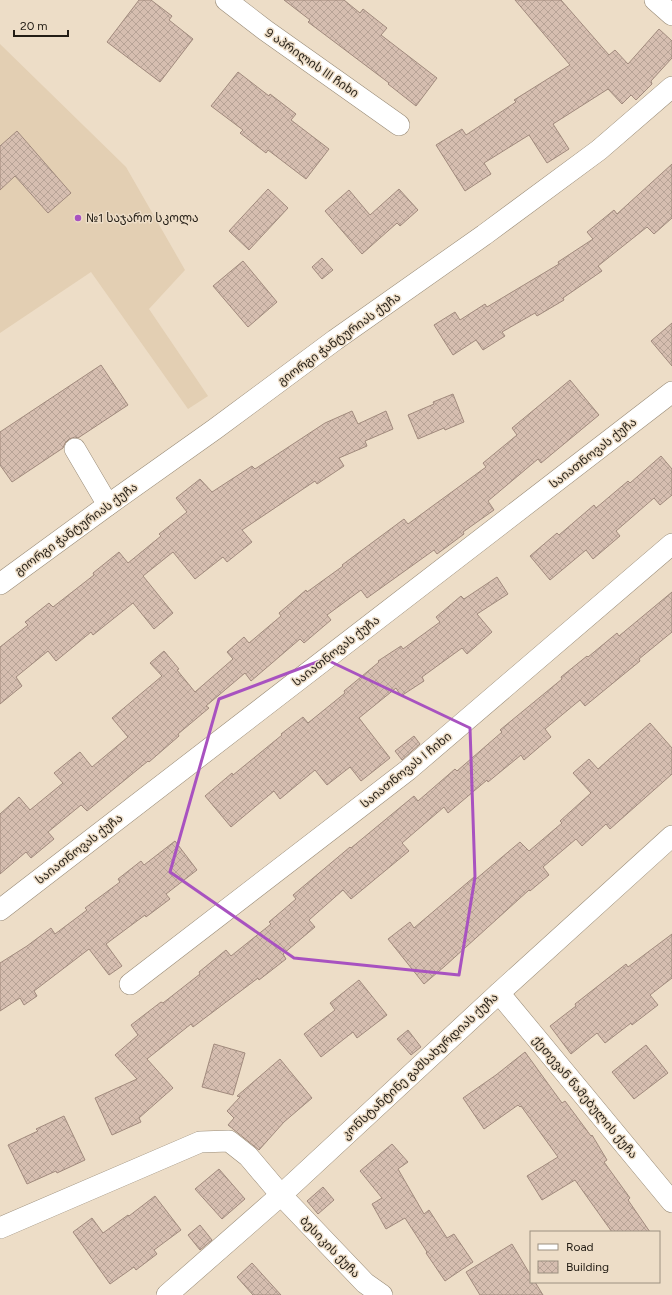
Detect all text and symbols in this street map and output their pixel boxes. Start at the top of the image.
scale bar [14,12,68,38]
text: 20 m [20,19,48,33]
street label: 9 აპრილის III ჩიხი [262,25,362,101]
place label: №1 საჯარო სკოლა [86,211,199,226]
marker: №1 საჯარო სკოლა [73,213,83,223]
street label: გიორგი ჭანტურიას ქუჩა [275,290,403,388]
street label: საიათნოვას ქუჩა [547,415,639,491]
street label: გიორგი ჭანტურიას ქუჩა [12,480,140,578]
street label: საიათნოვას ქუჩა [290,613,382,689]
street label: საიათნოვას I ჩიხი [358,729,454,811]
street label: საიათნოვას ქუჩა [33,811,125,887]
street label: კონსტანტინე გამსახურდიას ქუჩა [339,990,502,1143]
street label: ქეთევან წამებულის ქუჩა [529,1033,640,1162]
street label: ბესიკის ქუჩა [297,1213,363,1281]
legend [530,1231,660,1283]
text: Road [566,1240,594,1254]
text: Building [566,1260,609,1274]

